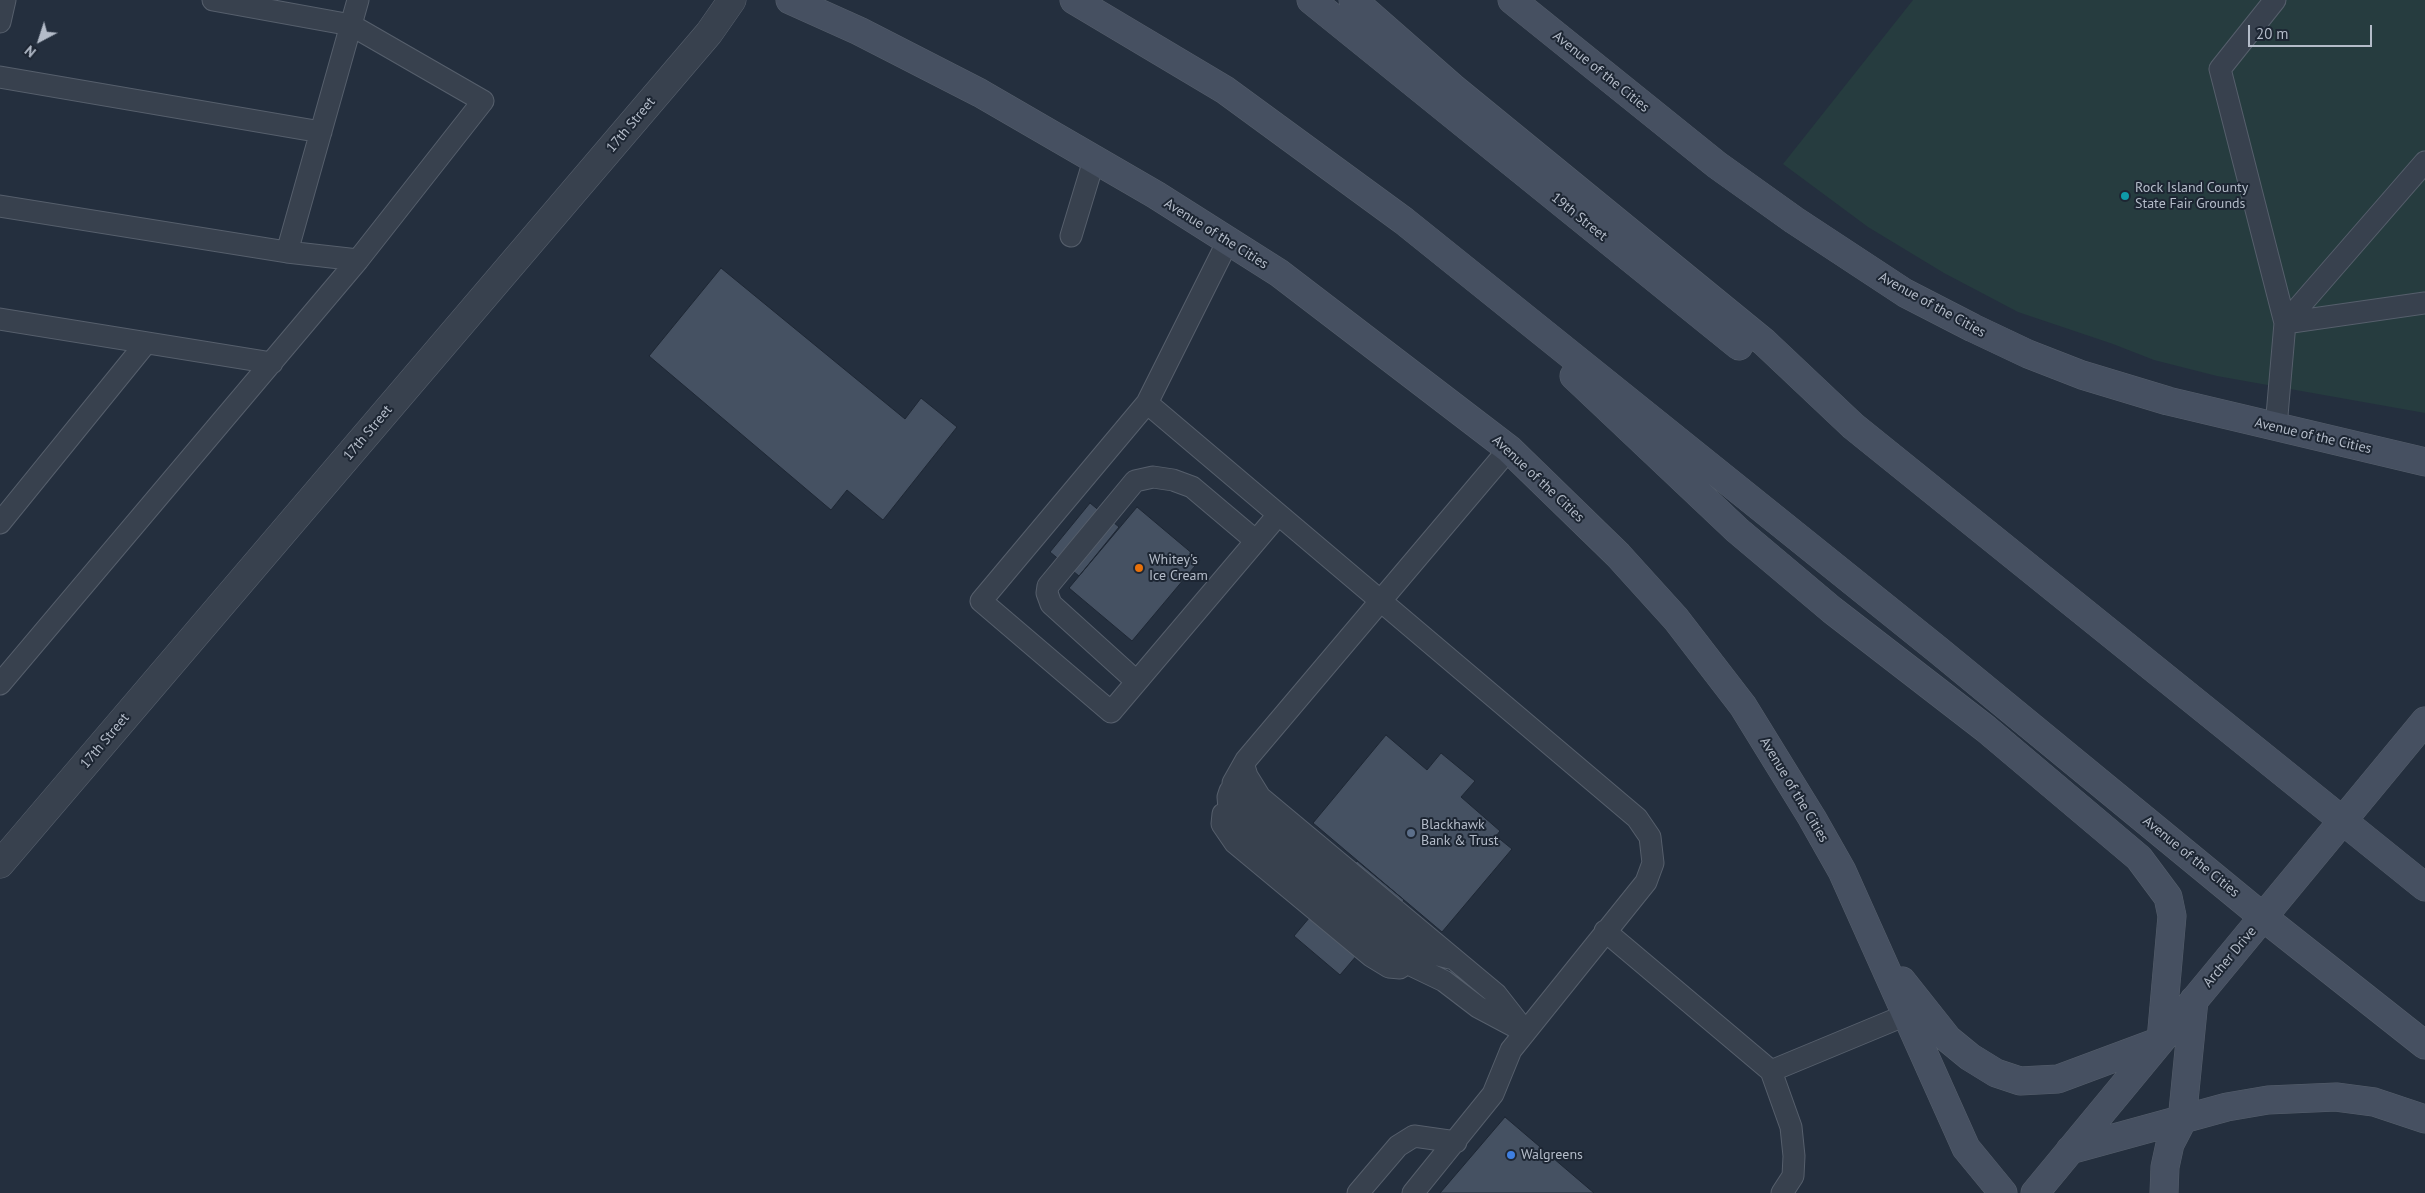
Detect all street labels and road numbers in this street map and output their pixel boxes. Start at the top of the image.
street label: Avenue of the Cities [1549,28,1653,116]
street label: 17th Street [603,94,659,156]
street label: 19th Street [1548,189,1610,245]
street label: Avenue of the Cities [1161,195,1271,273]
street label: Avenue of the Cities [1876,269,1988,341]
street label: 17th Street [340,402,396,464]
street label: Avenue of the Cities [2253,414,2373,458]
street label: Avenue of the Cities [1489,432,1587,526]
street label: 17th Street [77,710,133,772]
street label: Avenue of the Cities [1756,734,1832,846]
street label: Avenue of the Cities [2139,813,2243,901]
street label: Archer Drive [2200,923,2260,991]

